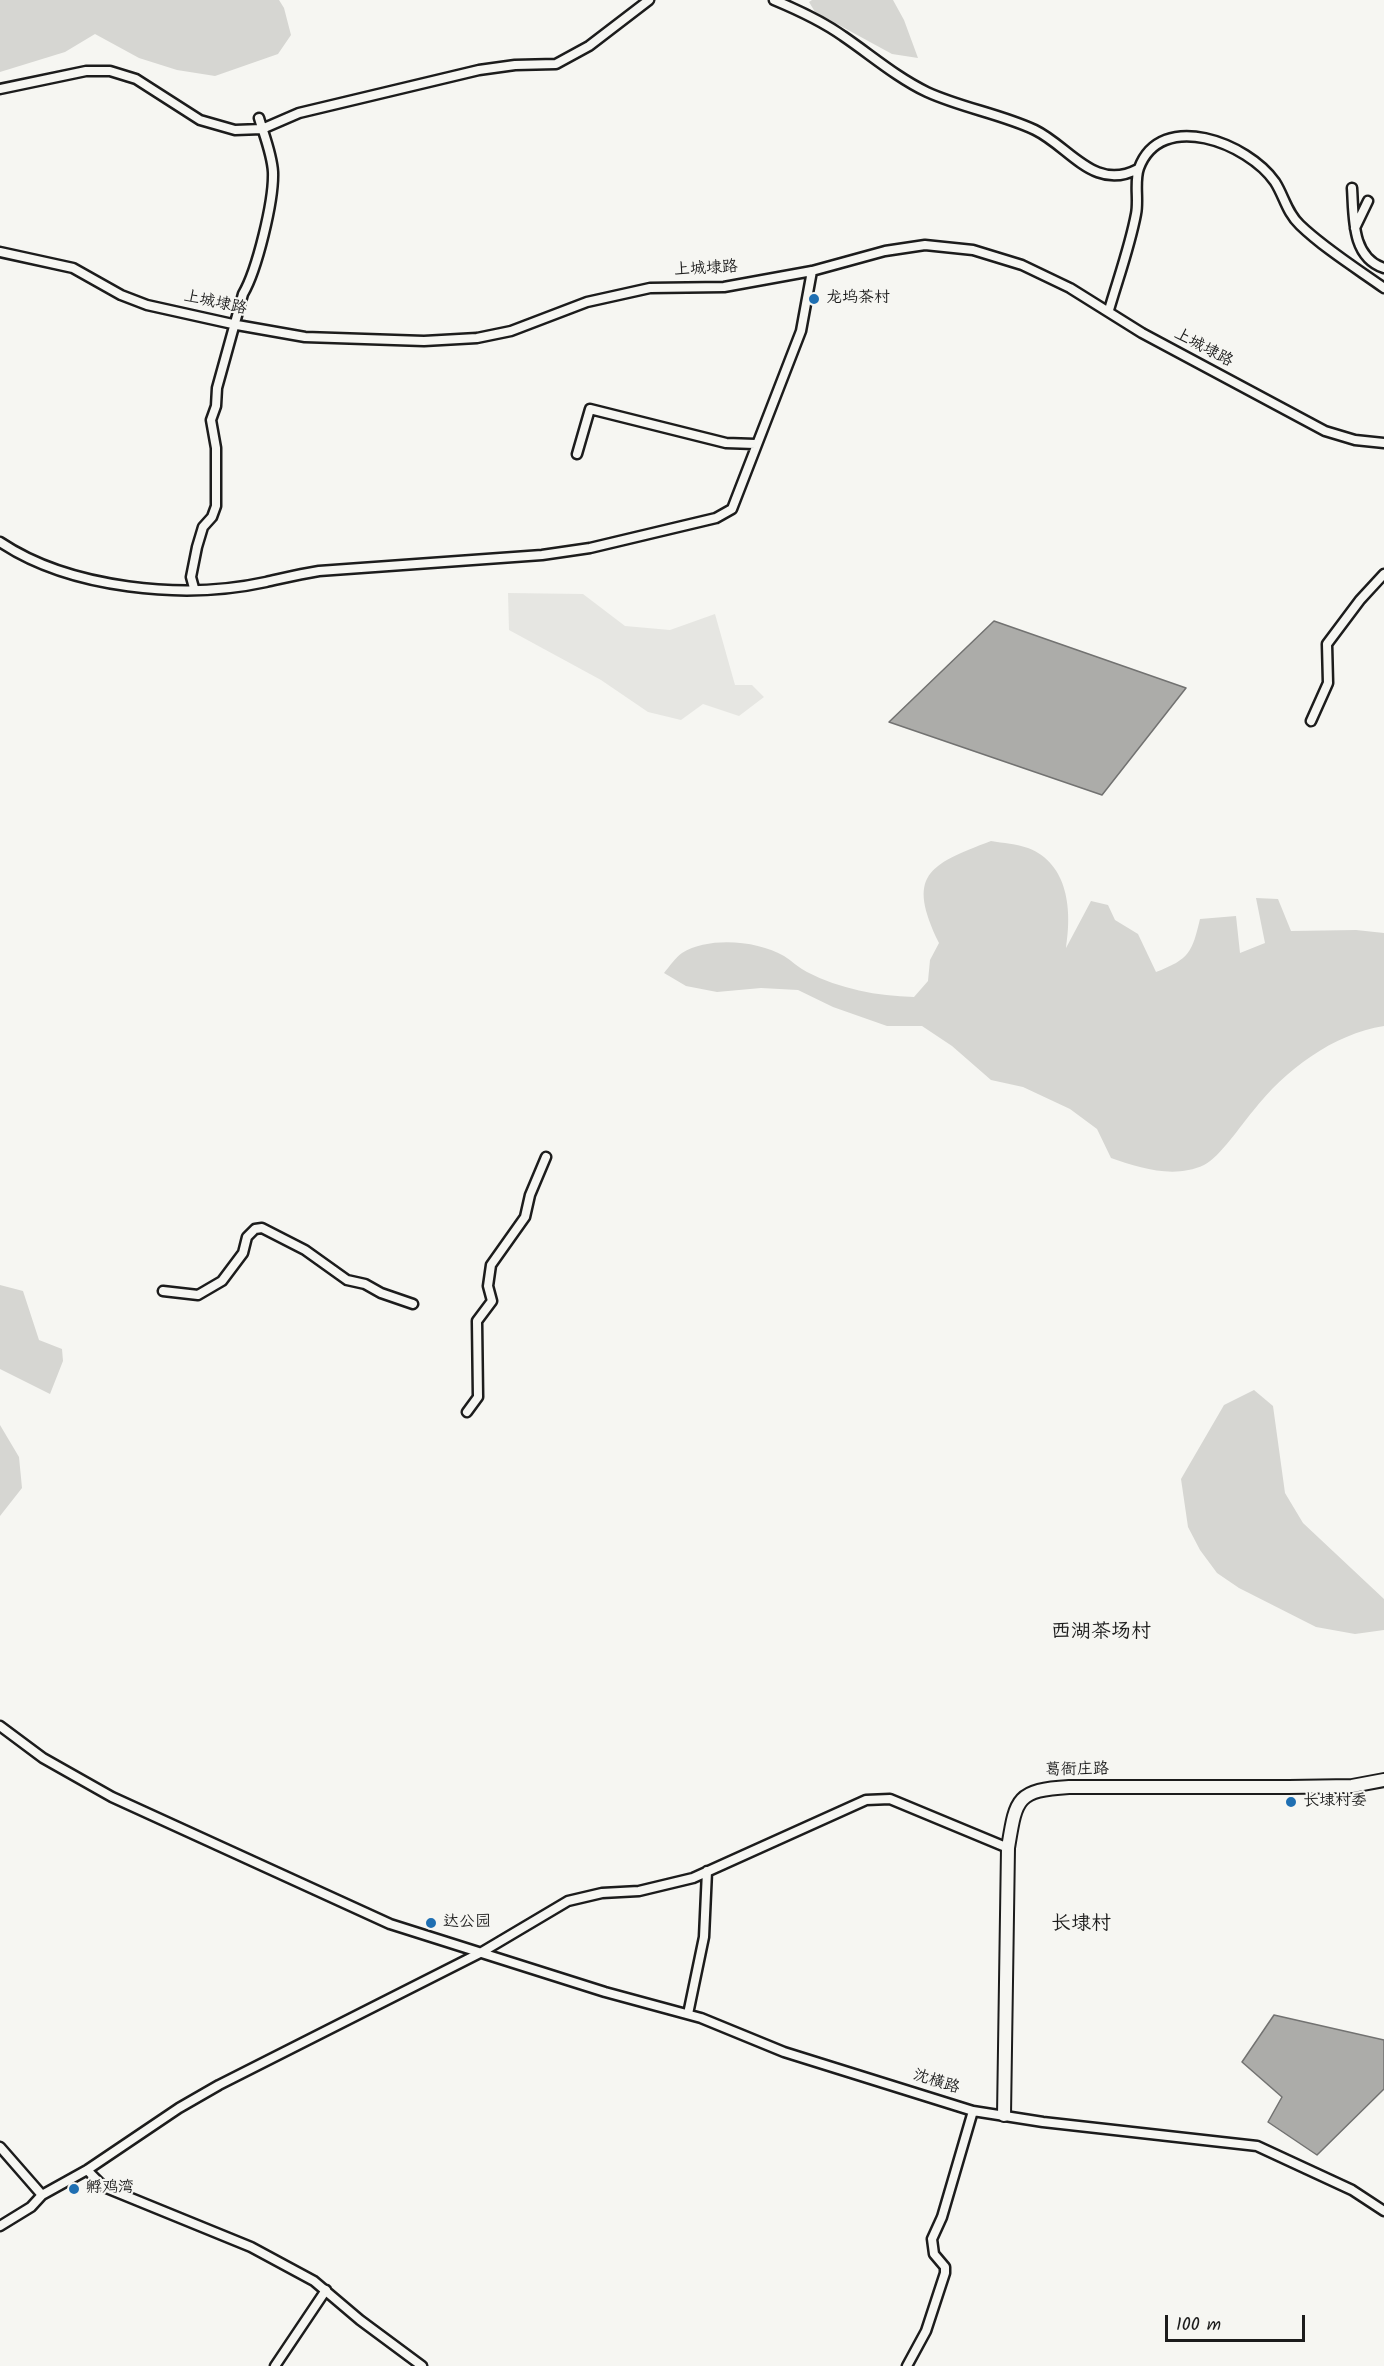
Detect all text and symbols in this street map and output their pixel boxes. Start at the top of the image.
street label: 上城埭路 [674,259,738,281]
street label: 上城埭路 [182,288,248,320]
place label: 龙坞茶村 [826,289,890,309]
marker: 龙坞茶村 [807,292,821,306]
street label: 上城埭路 [1170,326,1236,372]
district label: 西湖茶场村 [1051,1622,1151,1646]
street label: 葛衙庄路 [1045,1761,1109,1781]
place label: 长埭村委 [1303,1792,1367,1812]
marker: 长埭村委 [1284,1795,1298,1809]
place label: 达公园 [443,1913,491,1933]
district label: 长埭村 [1051,1914,1111,1938]
marker: 达公园 [424,1916,438,1930]
street label: 沈横路 [910,2067,962,2099]
place label: 孵鸡湾 [86,2179,134,2199]
marker: 孵鸡湾 [67,2182,81,2196]
scale bar [1168,2303,1308,2341]
text: 100 m [1176,2311,1221,2340]

